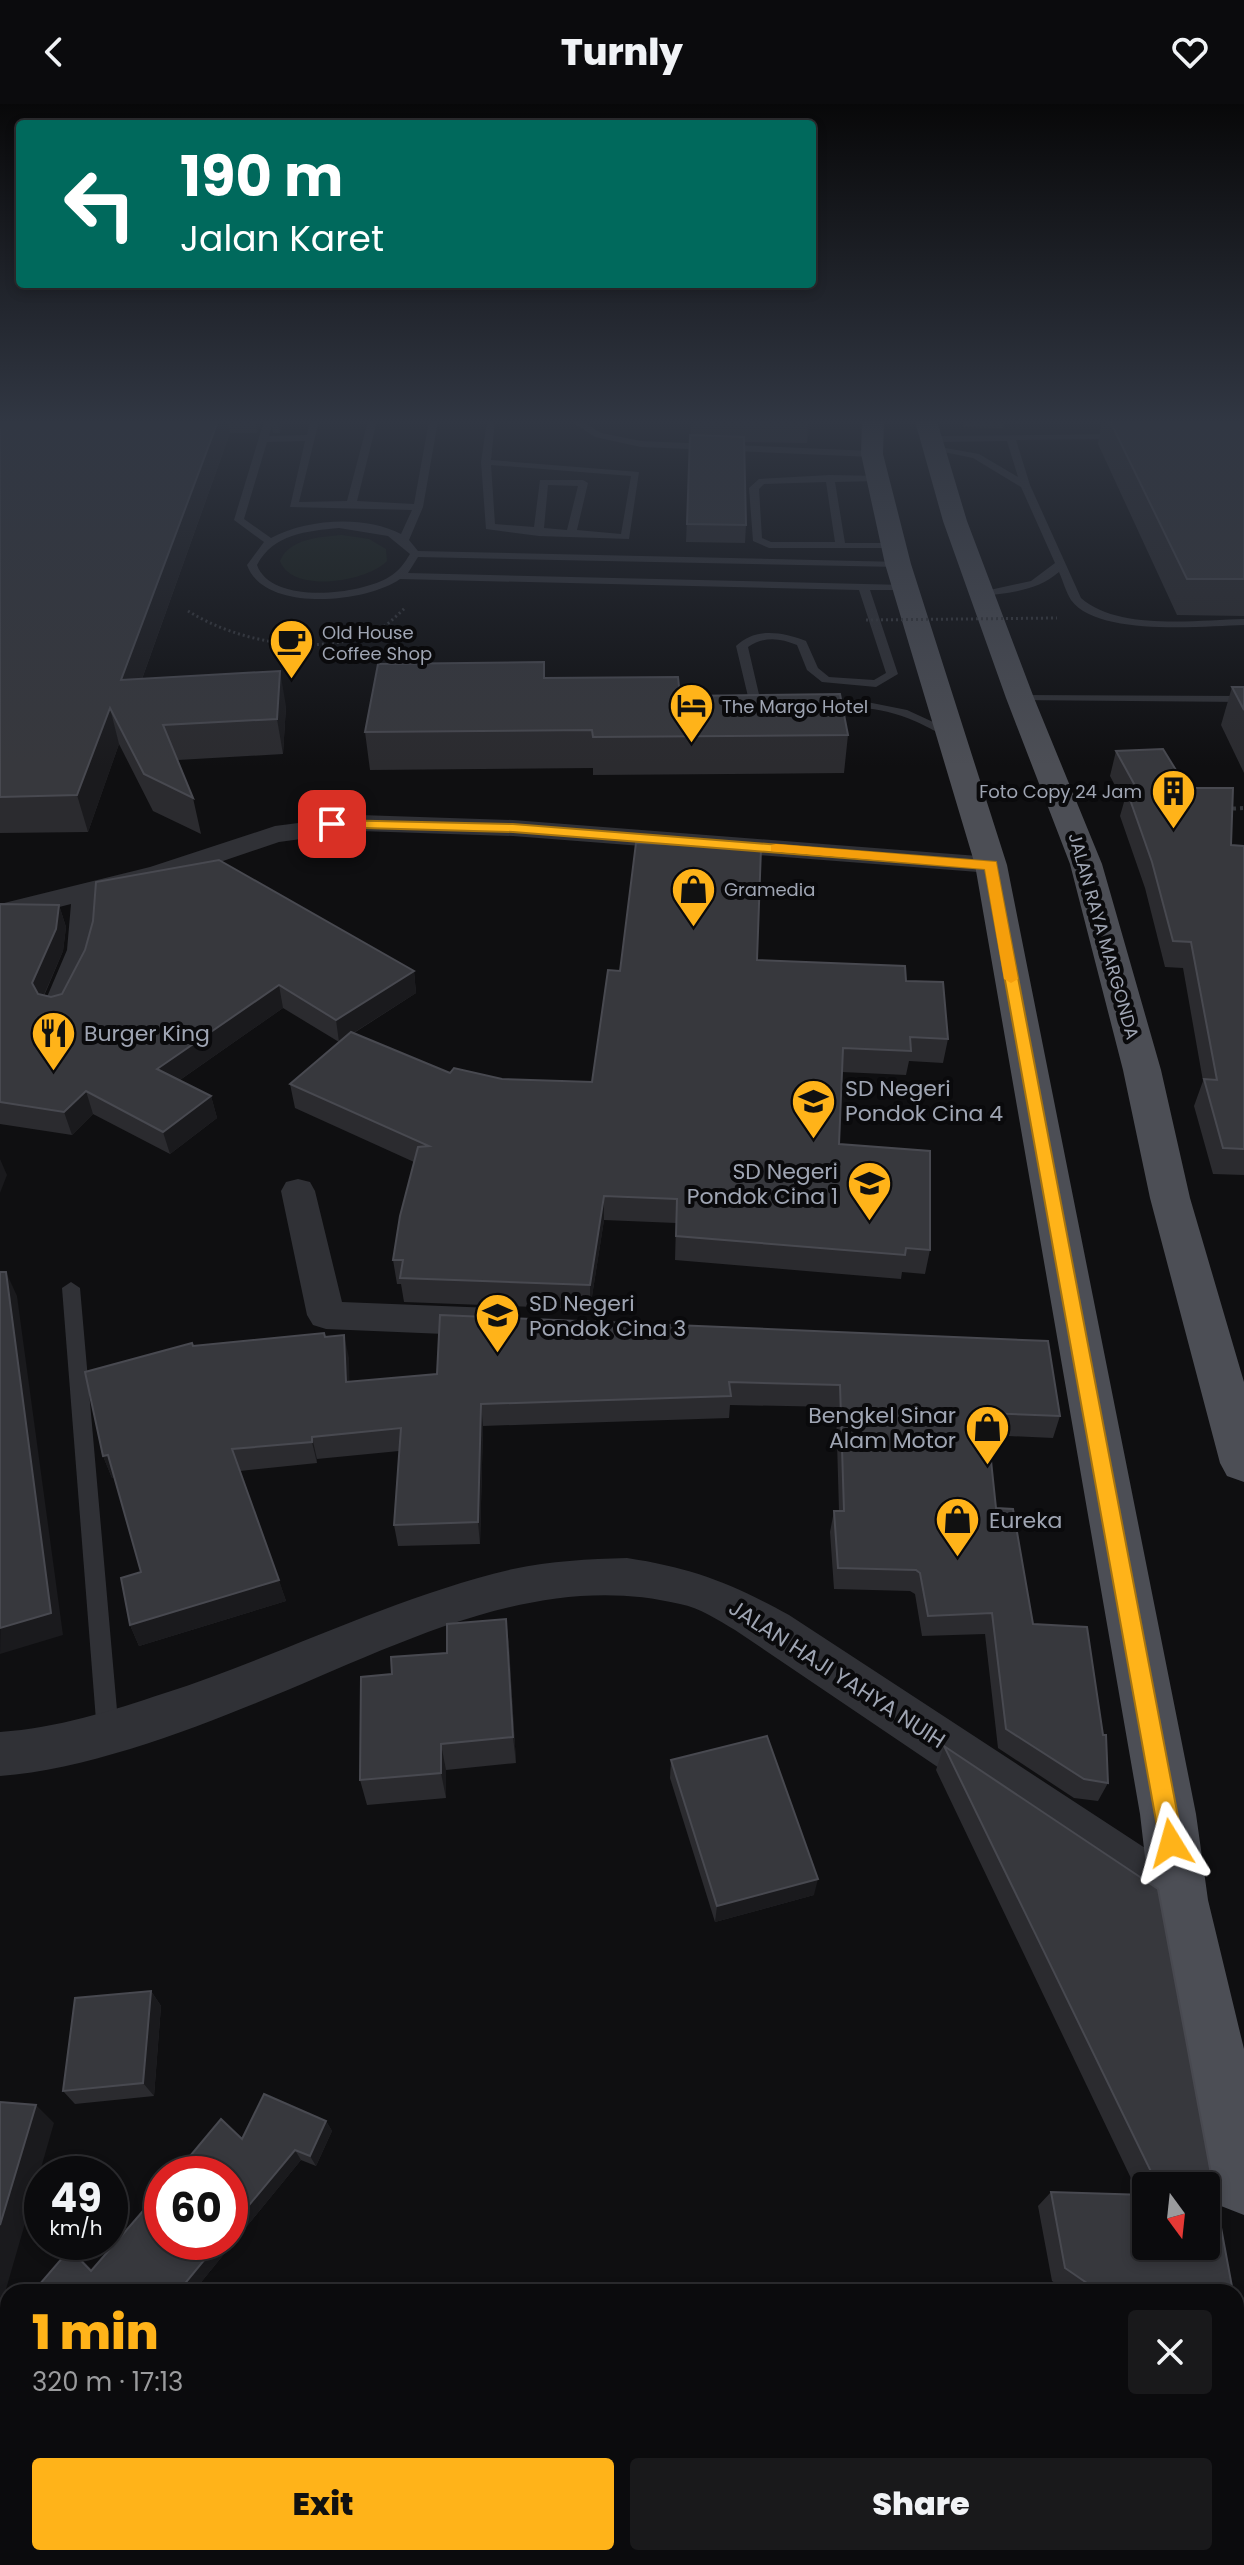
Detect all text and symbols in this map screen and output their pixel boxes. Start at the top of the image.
text: Turnly [561,27,683,78]
icon: back [32,30,76,74]
icon: heart [1168,30,1212,74]
text: 190 m [180,137,343,216]
icon: left [48,152,152,256]
text: Jalan Karet [180,213,384,264]
cafe icon: Old House Coffee Shop [267,618,315,681]
place label: Old House Coffee Shop [322,620,432,666]
hotel icon: The Margo Hotel [667,682,715,745]
place label: The Margo Hotel [722,694,868,719]
building icon: Foto Copy 24 Jam [1149,767,1197,830]
place label: Foto Copy 24 Jam [979,779,1142,804]
pin [298,790,366,858]
icon: arrive [310,802,354,846]
street label: JALAN RAYA MARGONDA [1063,830,1145,1042]
shop icon: Gramedia [669,865,717,928]
place label: Gramedia [724,877,815,902]
restaurant icon: Burger King [29,1009,77,1072]
place label: Burger King [84,1018,210,1049]
place label: SD Negeri Pondok Cina 4 [845,1073,1003,1129]
school or university icon: SD Negeri Pondok Cina 4 [790,1077,838,1140]
place label: SD Negeri Pondok Cina 1 [687,1156,838,1212]
school or university icon: SD Negeri Pondok Cina 1 [845,1160,893,1223]
place label: SD Negeri Pondok Cina 3 [529,1288,686,1344]
school or university icon: SD Negeri Pondok Cina 3 [474,1292,522,1355]
place label: Bengkel Sinar Alam Motor [808,1400,956,1456]
shop icon: Bengkel Sinar Alam Motor [963,1404,1011,1467]
shop icon: Eureka [934,1496,982,1559]
place label: Eureka [989,1505,1062,1536]
street label: JALAN HAJI YAHYA NUIH [723,1592,951,1756]
position arrow [1129,1801,1213,1885]
speed limit sign: 60 [144,2156,248,2260]
text: 49 [50,2170,102,2226]
north arrow [1132,2172,1220,2260]
map controls [1132,2172,1220,2260]
text: km/h [49,2214,103,2242]
text: 1 min [32,2299,159,2366]
button: close [1128,2310,1212,2394]
text: 320 m · 17:13 [32,2364,183,2400]
button: Exit [32,2458,614,2550]
button: Share [630,2458,1212,2550]

